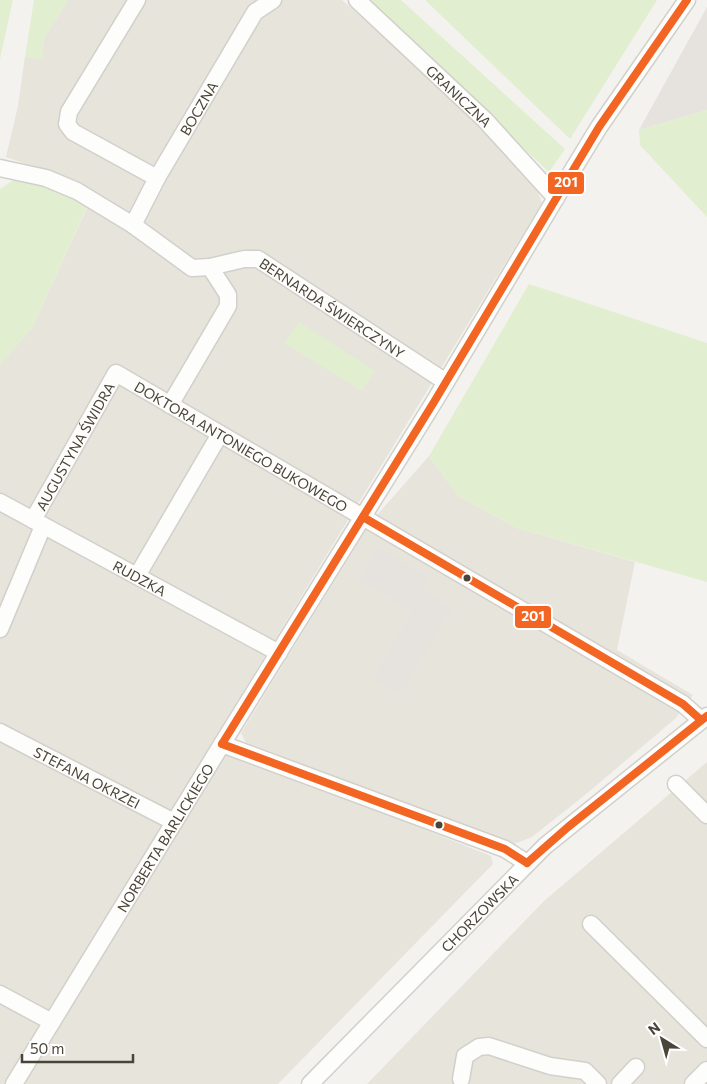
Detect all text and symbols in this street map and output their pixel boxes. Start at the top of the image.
street label: GRANICZNA [423,61,496,130]
street label: BOCZNA [176,78,221,138]
line badge: 201 [547,171,585,195]
text: 201 [554,173,578,190]
street label: BERNARDA ŚWIERCZYNY [257,254,408,361]
street label: DOKTORA ANTONIEGO BUKOWEGO [132,377,351,515]
street label: AUGUSTYNA ŚWIDRA [32,379,118,513]
street label: RUDZKA [110,556,170,599]
unlabelled marker [462,573,472,583]
line badge: 201 [514,605,552,629]
text: 201 [521,607,545,624]
street label: STEFANA OKRZEI [31,743,143,812]
street label: NORBERTA BARLICKIEGO [113,760,217,915]
unlabelled marker [434,820,444,830]
street label: CHORZOWSKA [437,870,522,955]
north arrow [637,1014,687,1064]
text: N [645,1018,663,1038]
scale bar [22,1032,134,1064]
text: 50 m [30,1039,64,1057]

